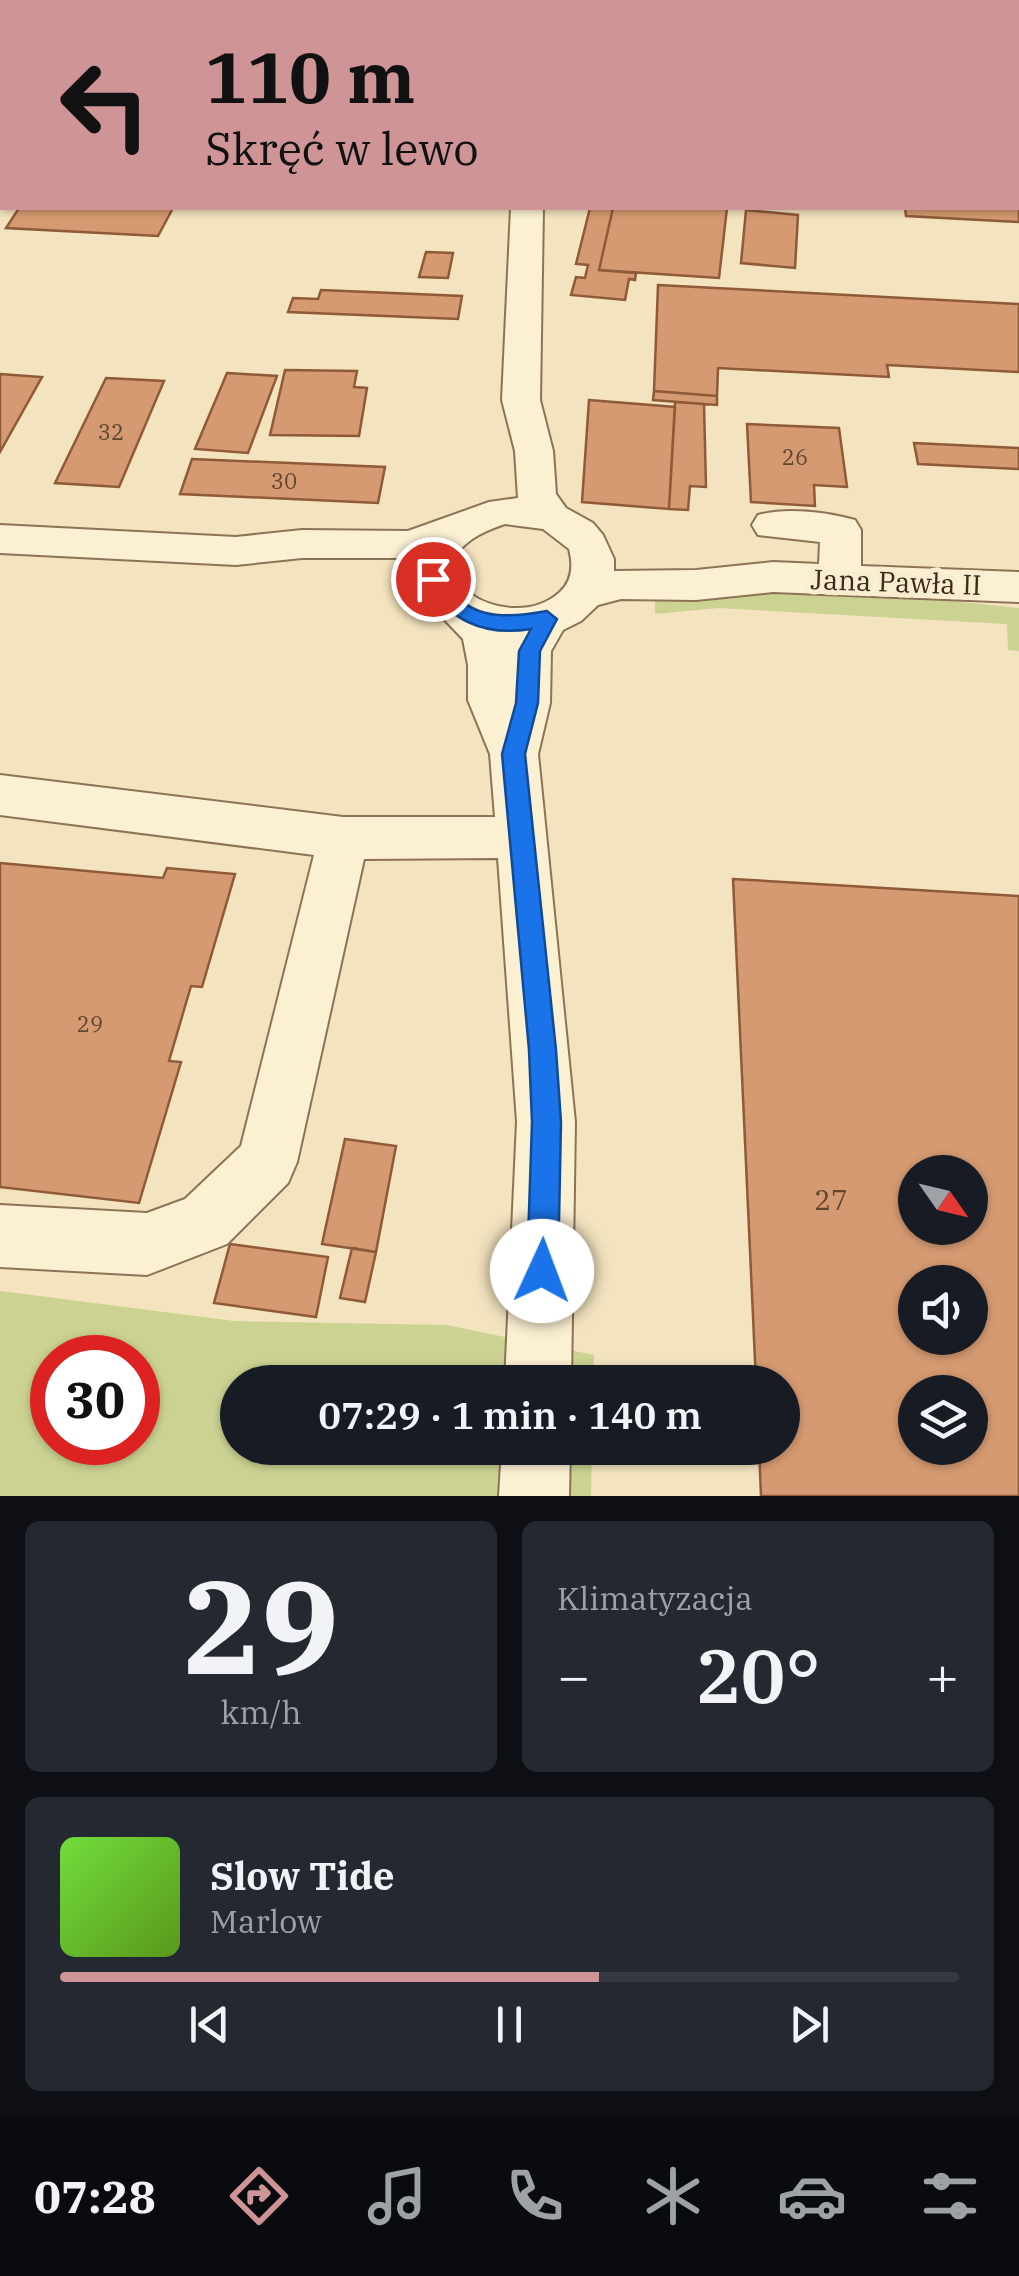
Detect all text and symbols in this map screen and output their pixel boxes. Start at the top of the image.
text: 110 m [205,31,415,122]
icon: left [40,40,170,170]
text: Skręć w lewo [205,119,479,177]
house number: 32 [98,417,124,446]
house number: 26 [782,442,808,471]
house number: 30 [271,466,297,495]
pin [391,537,476,622]
icon: arrive [406,552,461,607]
street label: Jana Pawła II [810,560,982,603]
house number: 29 [77,1009,103,1038]
north arrow [898,1155,988,1245]
map controls [898,1155,988,1465]
house number: 27 [814,1181,848,1218]
position arrow [490,1219,594,1323]
button: sound [898,1265,988,1355]
speed limit sign: 30 [30,1335,160,1465]
button: layers [898,1375,988,1465]
text: 07:29 · 1 min · 140 m [318,1390,702,1439]
text: 29 [183,1541,339,1710]
text: Klimatyzacja [557,1577,753,1619]
text: 20° [695,1626,821,1724]
text: − [557,1640,590,1711]
text: + [926,1640,959,1711]
text: km/h [221,1691,301,1733]
text: Slow Tide [210,1851,395,1900]
text: Marlow [210,1900,322,1942]
icon: previous [182,1997,237,2052]
icon: pause [482,1997,537,2052]
icon: next [782,1997,837,2052]
icon: directions [224,2161,294,2231]
icon: music [362,2161,432,2231]
icon: phone [500,2161,570,2231]
icon: climate [638,2161,708,2231]
icon: car [777,2161,847,2231]
icon: filters [915,2161,985,2231]
text: 07:28 [34,2167,156,2225]

